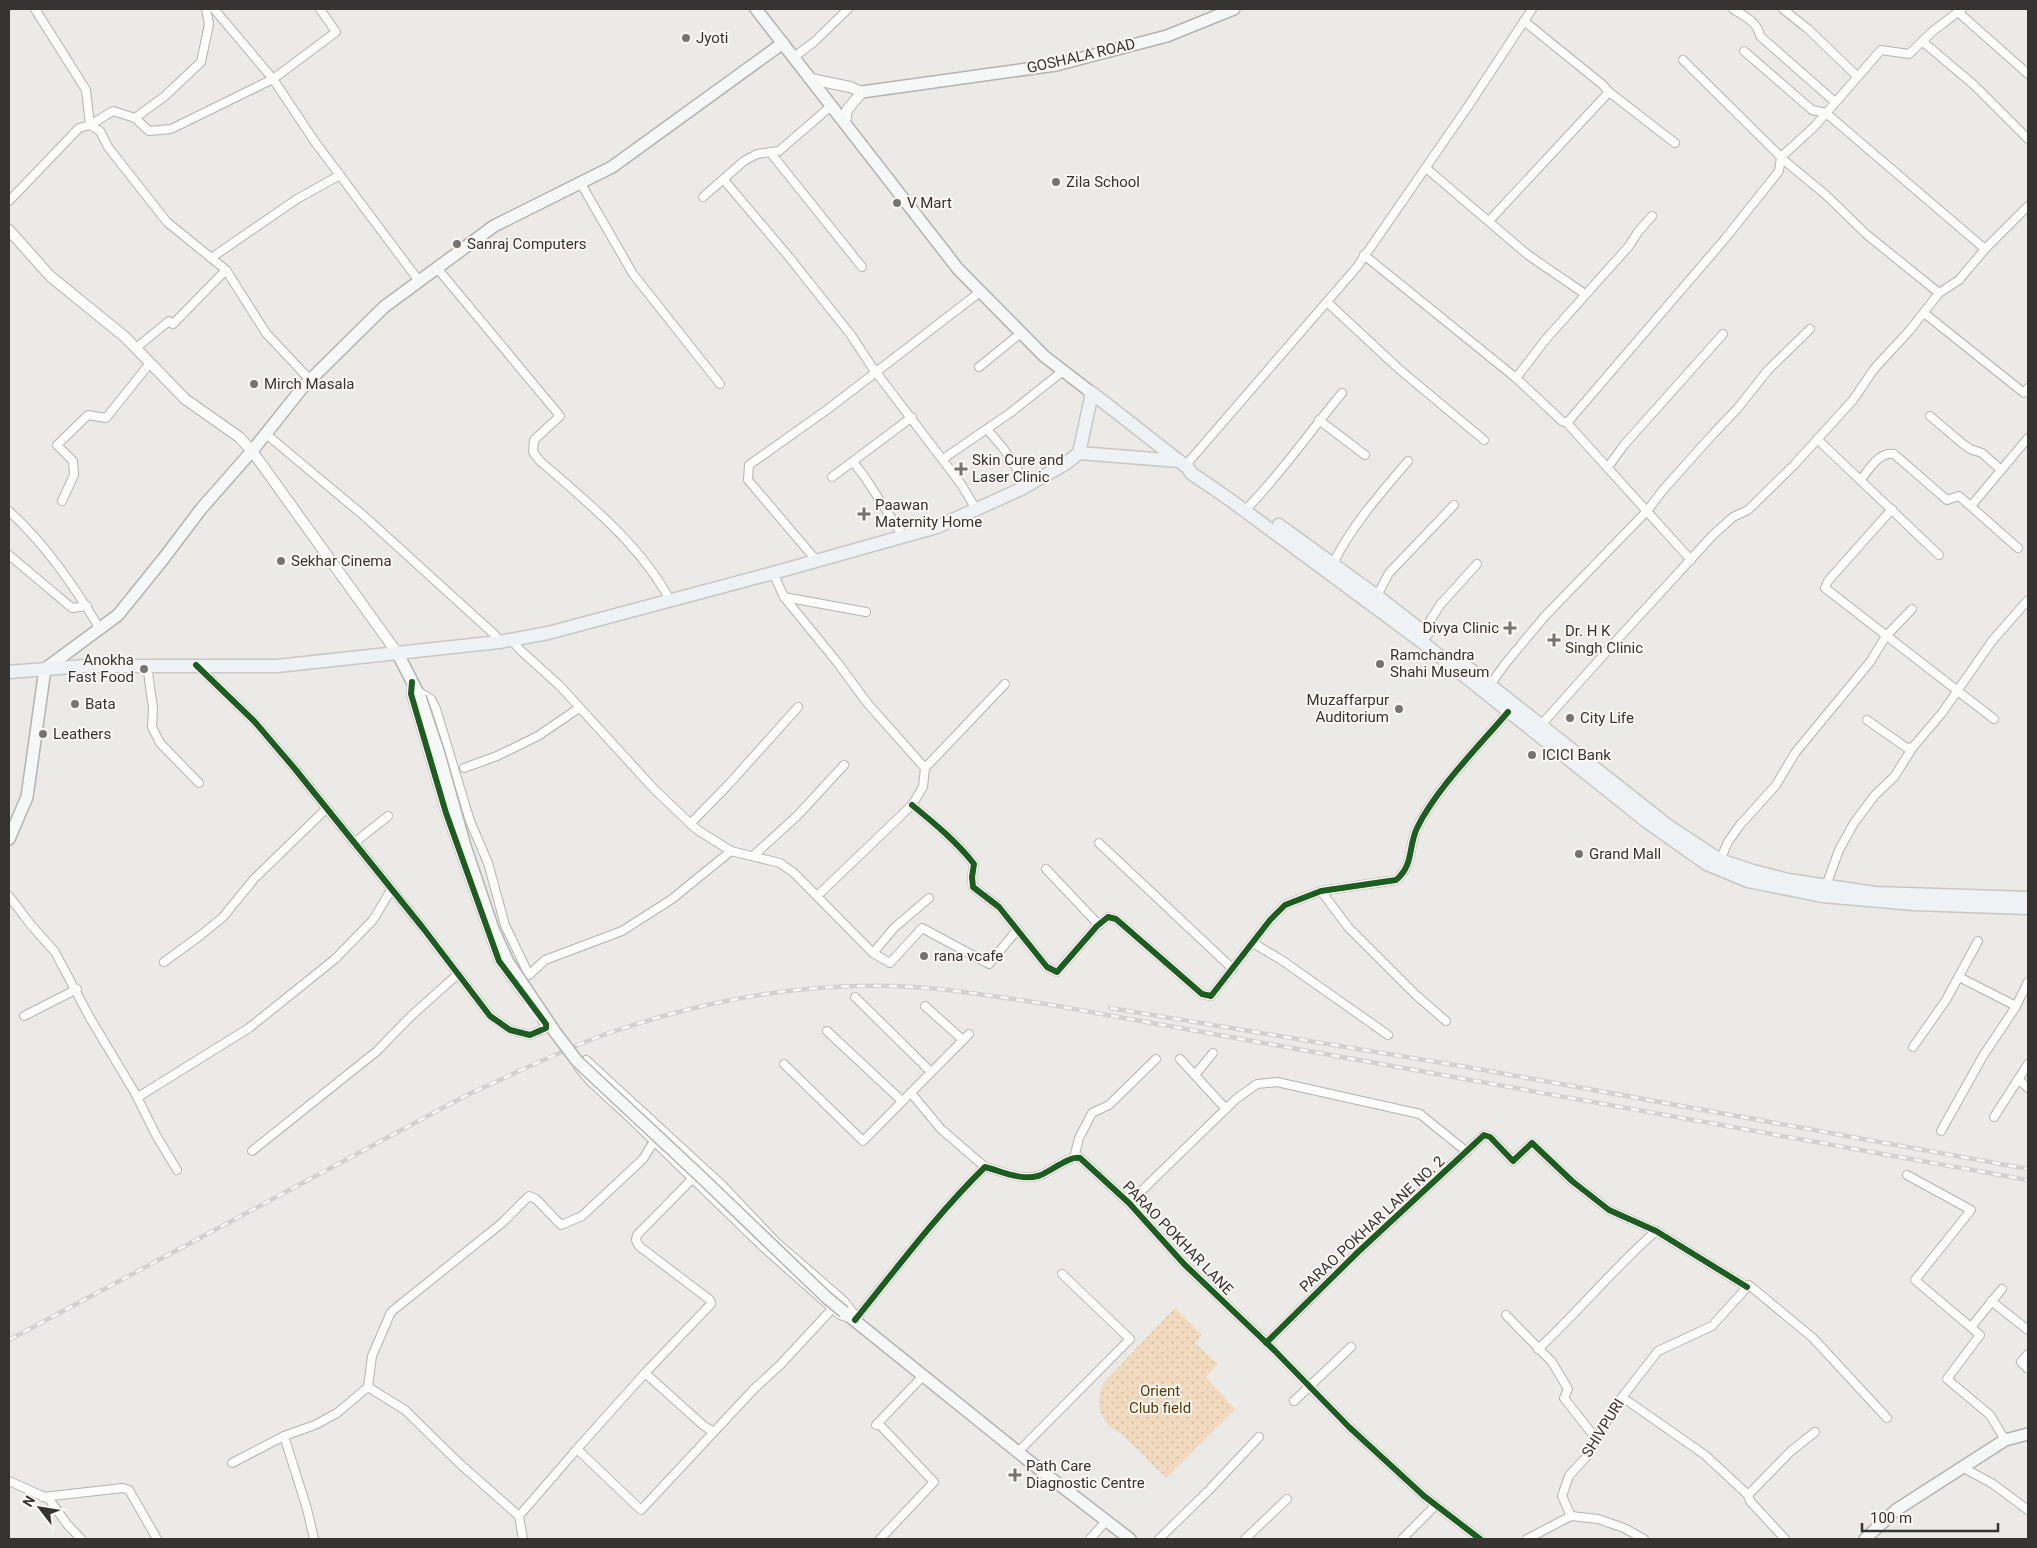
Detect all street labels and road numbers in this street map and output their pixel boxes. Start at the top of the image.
street label: GOSHALA ROAD [1025,35,1137,77]
street label: PARAO POKHAR LANE NO. 2 [1296,1152,1448,1296]
street label: PARAO POKHAR LANE [1119,1177,1237,1299]
street label: SHIVPURI [1578,1395,1628,1461]

